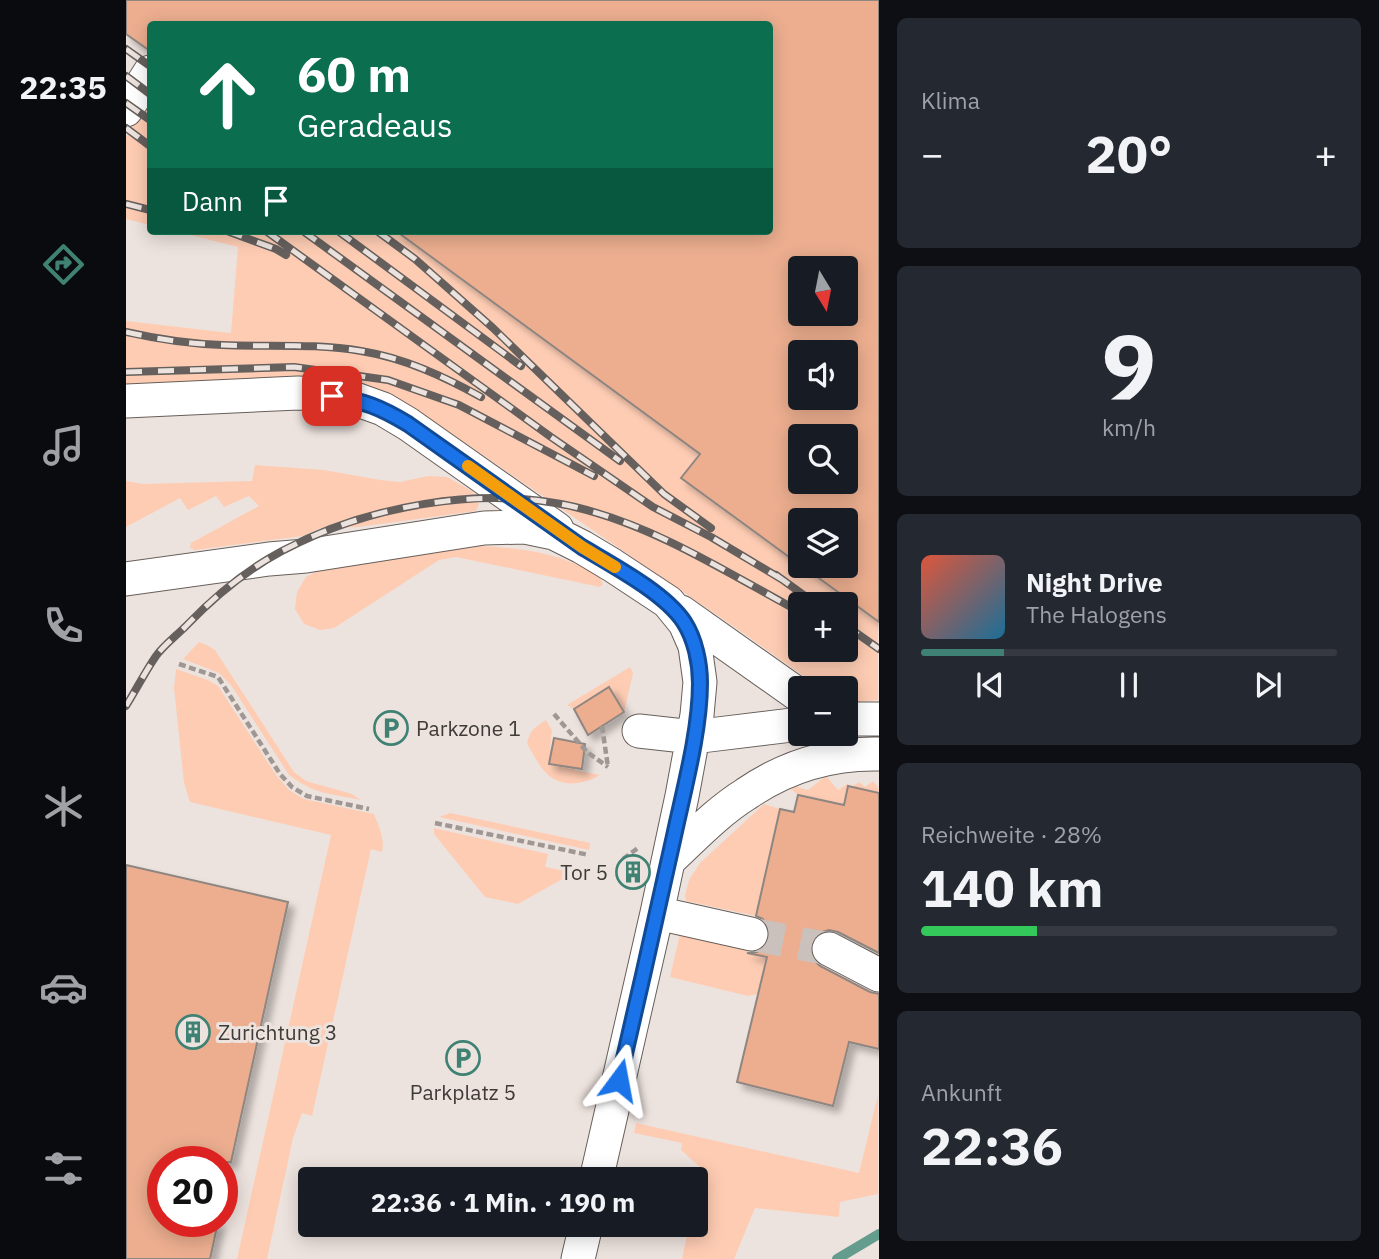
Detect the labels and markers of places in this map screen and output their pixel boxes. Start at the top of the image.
pin [302,366,362,426]
parking icon: Parkzone 1 [372,709,410,747]
place label: Parkzone 1 [416,714,521,742]
building icon: Tor 5 [614,853,652,891]
place label: Tor 5 [560,858,608,886]
building icon: Zurichtung 3 [174,1013,212,1051]
place label: Zurichtung 3 [218,1018,337,1046]
parking icon: Parkplatz 5 [444,1039,482,1077]
place label: Parkplatz 5 [410,1078,516,1106]

